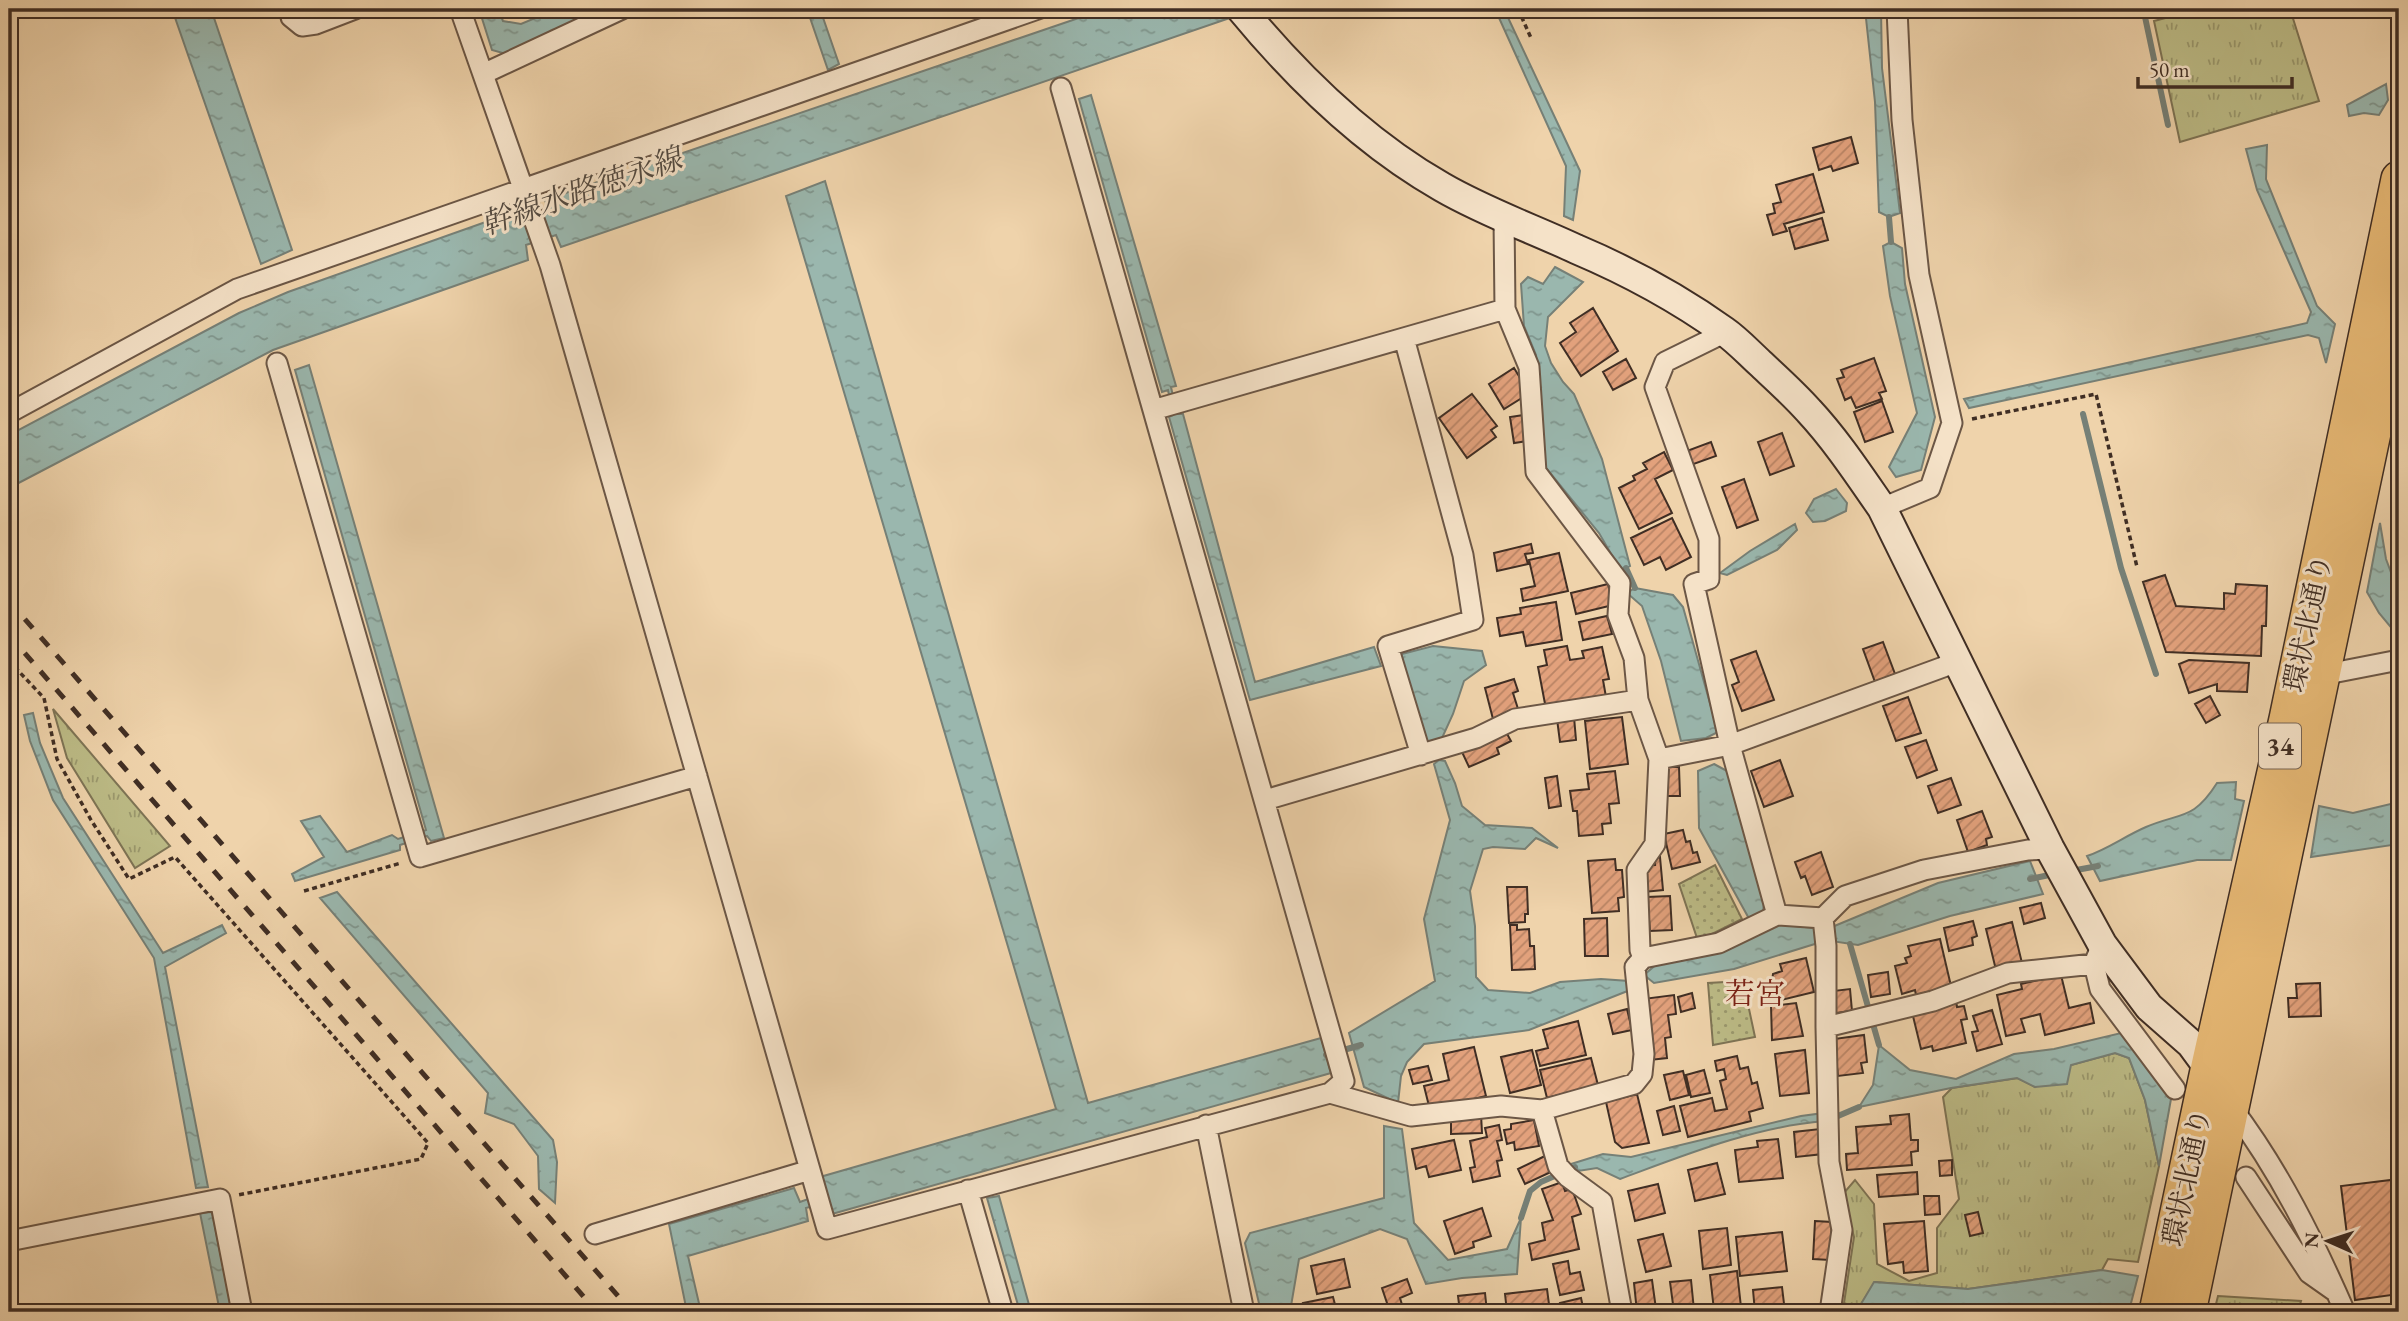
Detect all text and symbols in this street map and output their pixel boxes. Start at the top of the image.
scale bar [2138,46,2292,90]
text: 50 m [2149,56,2190,83]
water label: 幹線水路徳永線 [475,137,690,244]
street label: 環状北通り [2275,551,2339,695]
road number: 34 [2259,724,2301,768]
district label: 若宮 [1725,974,1785,1013]
street label: 環状北通り [2154,1105,2218,1249]
north arrow [2292,1206,2362,1276]
text: N [2299,1231,2324,1248]

